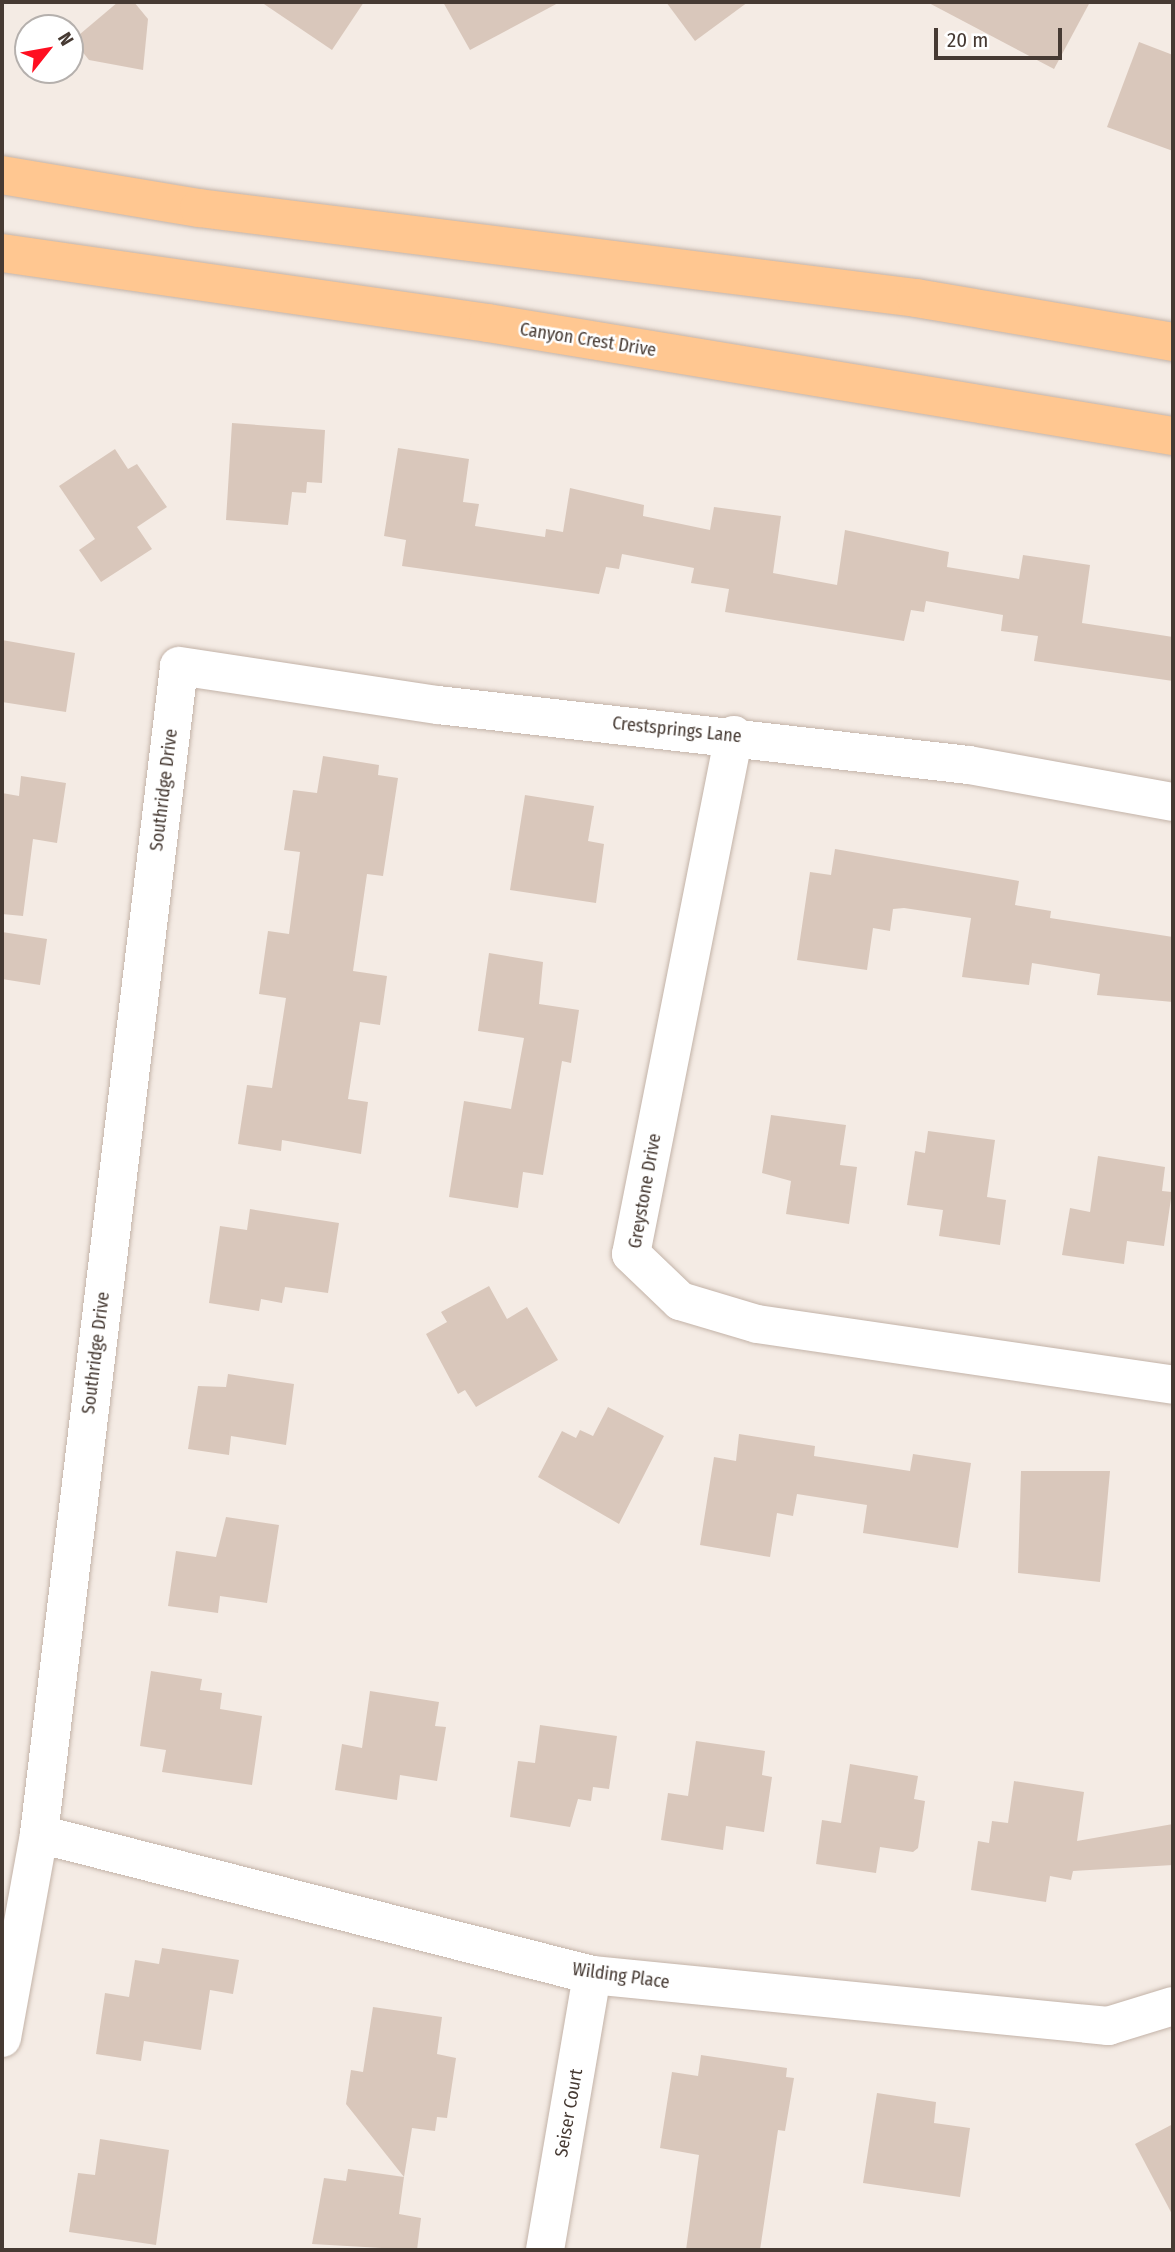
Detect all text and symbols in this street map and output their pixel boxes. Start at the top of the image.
north arrow [14,14,84,84]
scale bar [937,14,1065,58]
text: 20 m [947,27,988,53]
text: N [53,28,79,50]
street label: Canyon Crest Drive [518,319,658,361]
street label: Crestsprings Lane [611,712,743,748]
street label: Southridge Drive [146,728,182,852]
street label: Greystone Drive [624,1132,666,1250]
street label: Southridge Drive [78,1291,114,1415]
street label: Wilding Place [571,1958,671,1994]
street label: Seiser Court [551,2067,587,2159]

